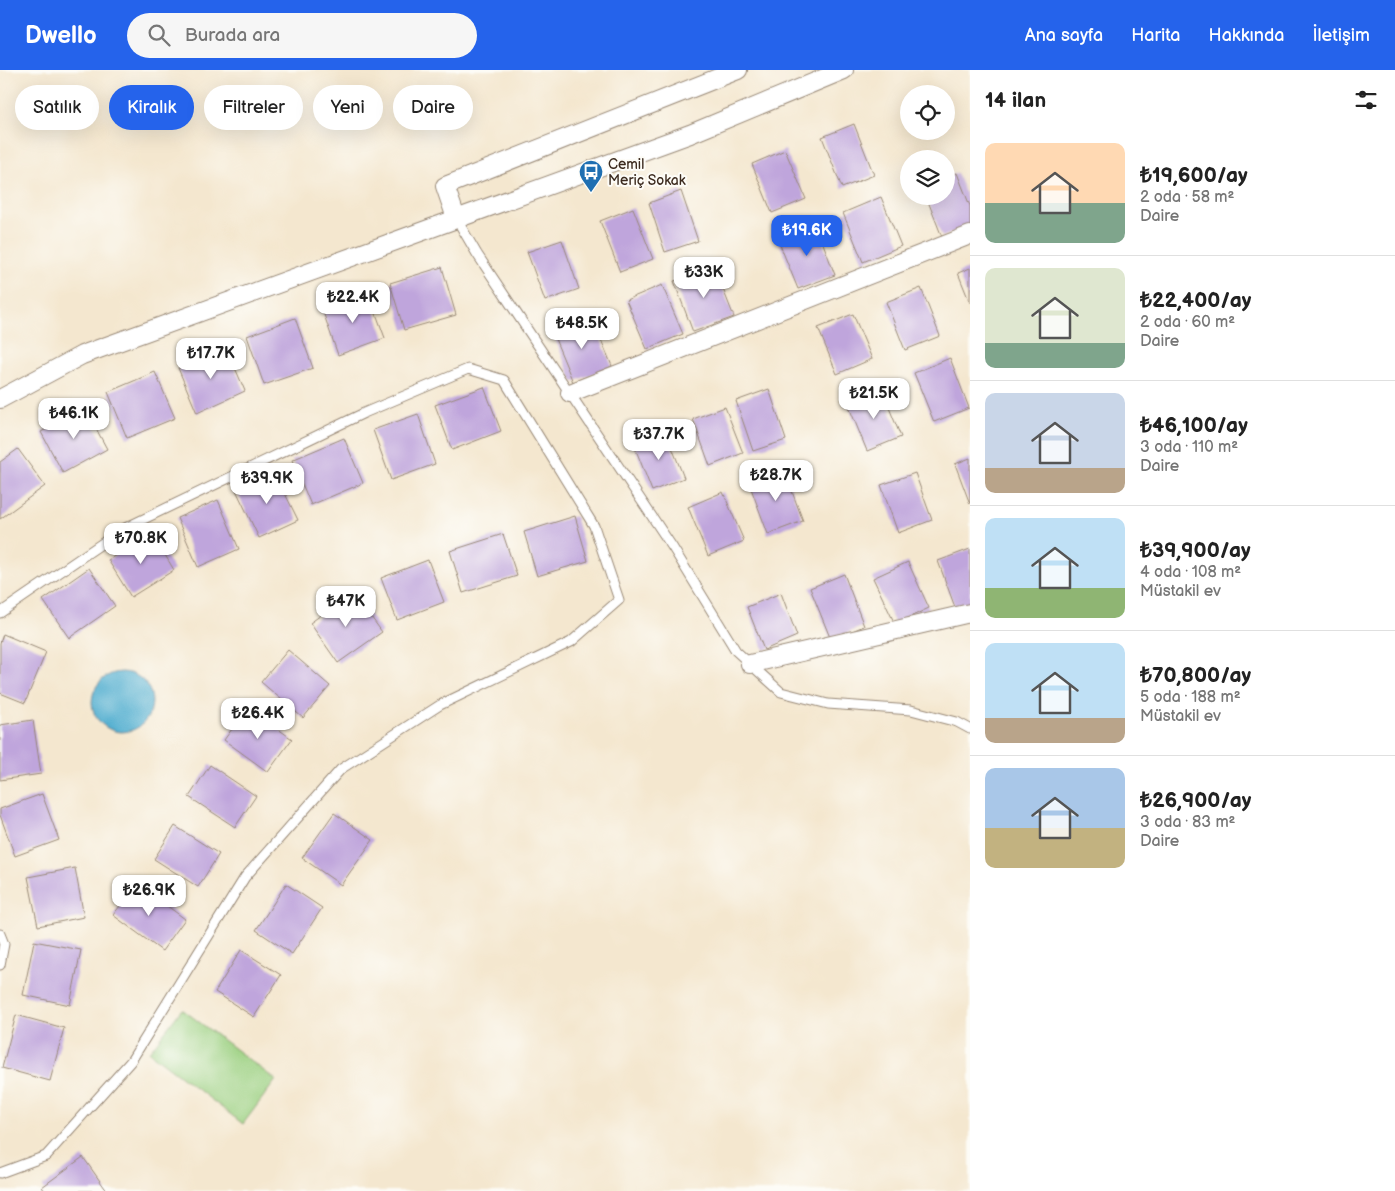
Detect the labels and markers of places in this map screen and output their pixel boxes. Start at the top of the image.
place label: Cemil Meriç Sokak [608,156,686,189]
bus stop icon: Cemil Meriç Sokak [578,159,604,193]
pin: ₺19.6K [766,214,848,257]
pin: ₺33K [674,256,734,299]
pin: ₺22.4K [312,282,394,324]
pin: ₺48.5K [541,308,623,350]
pin: ₺17.7K [170,338,252,380]
pin: ₺21.5K [833,378,915,420]
pin: ₺46.1K [33,398,115,440]
pin: ₺37.7K [618,418,700,461]
pin: ₺28.7K [735,460,817,502]
pin: ₺39.9K [226,462,308,505]
pin: ₺70.8K [100,522,182,565]
pin: ₺47K [316,586,376,628]
pin: ₺26.4K [217,698,299,740]
pin: ₺26.9K [108,874,190,917]

